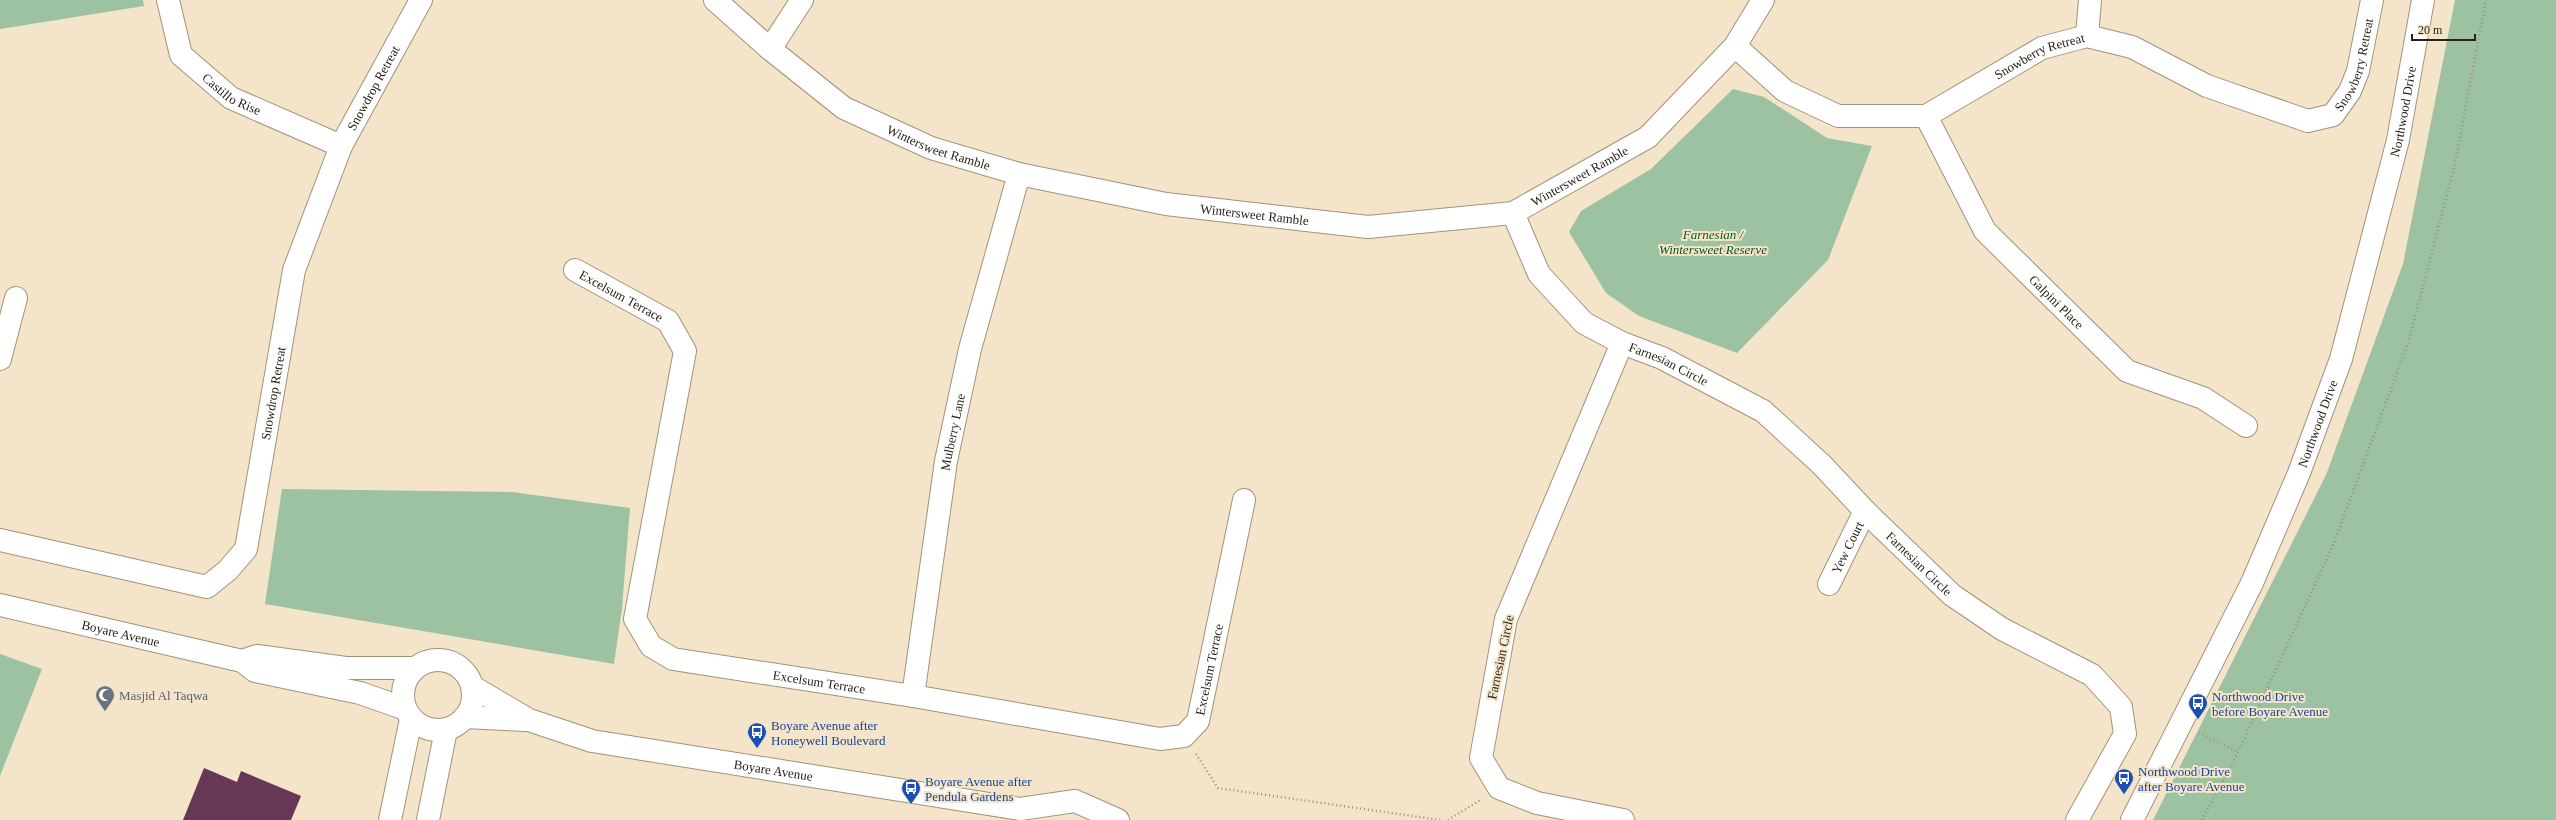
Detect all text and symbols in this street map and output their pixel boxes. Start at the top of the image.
scale bar [2412,16,2475,42]
street label: Snowberry Retreat [2331,17,2376,114]
text: 20 m [2418,23,2443,37]
street label: Snowberry Retreat [1992,30,2087,82]
street label: Snowdrop Retreat [344,43,403,133]
street label: Northwood Drive [2387,65,2419,159]
street label: Castillo Rise [199,70,263,118]
street label: Wintersweet Ramble [884,122,992,173]
street label: Wintersweet Ramble [1528,143,1631,209]
street label: Wintersweet Ramble [1200,201,1310,228]
park label: Farnesian / Wintersweet Reserve [1659,227,1767,257]
street label: Excelsum Terrace [577,267,666,325]
street label: Galpini Place [2026,272,2087,332]
street label: Farnesian Circle [1627,339,1711,389]
street label: Snowdrop Retreat [258,345,289,441]
street label: Northwood Drive [2295,378,2341,470]
street label: Mulberry Lane [938,392,968,472]
street label: Yew Court [1828,519,1867,576]
street label: Farnesian Circle [1883,529,1955,599]
street label: Farnesian Circle [1484,613,1517,701]
street label: Boyare Avenue [80,617,161,650]
street label: Excelsum Terrace [1192,622,1226,717]
street label: Excelsum Terrace [772,668,867,697]
mosque icon: Masjid Al Taqwa [94,684,116,712]
place label: Masjid Al Taqwa [119,688,208,703]
place label: Northwood Drive before Boyare Avenue [2212,689,2328,719]
bus stop icon: Northwood Drive before Boyare Avenue [2187,692,2209,720]
place label: Boyare Avenue after Honeywell Boulevard [771,718,886,748]
bus stop icon: Boyare Avenue after Honeywell Boulevard [746,721,768,749]
street label: Boyare Avenue [733,757,814,784]
place label: Northwood Drive after Boyare Avenue [2138,764,2245,794]
bus stop icon: Northwood Drive after Boyare Avenue [2113,767,2135,795]
place label: Boyare Avenue after Pendula Gardens [925,774,1032,804]
bus stop icon: Boyare Avenue after Pendula Gardens [900,777,922,805]

